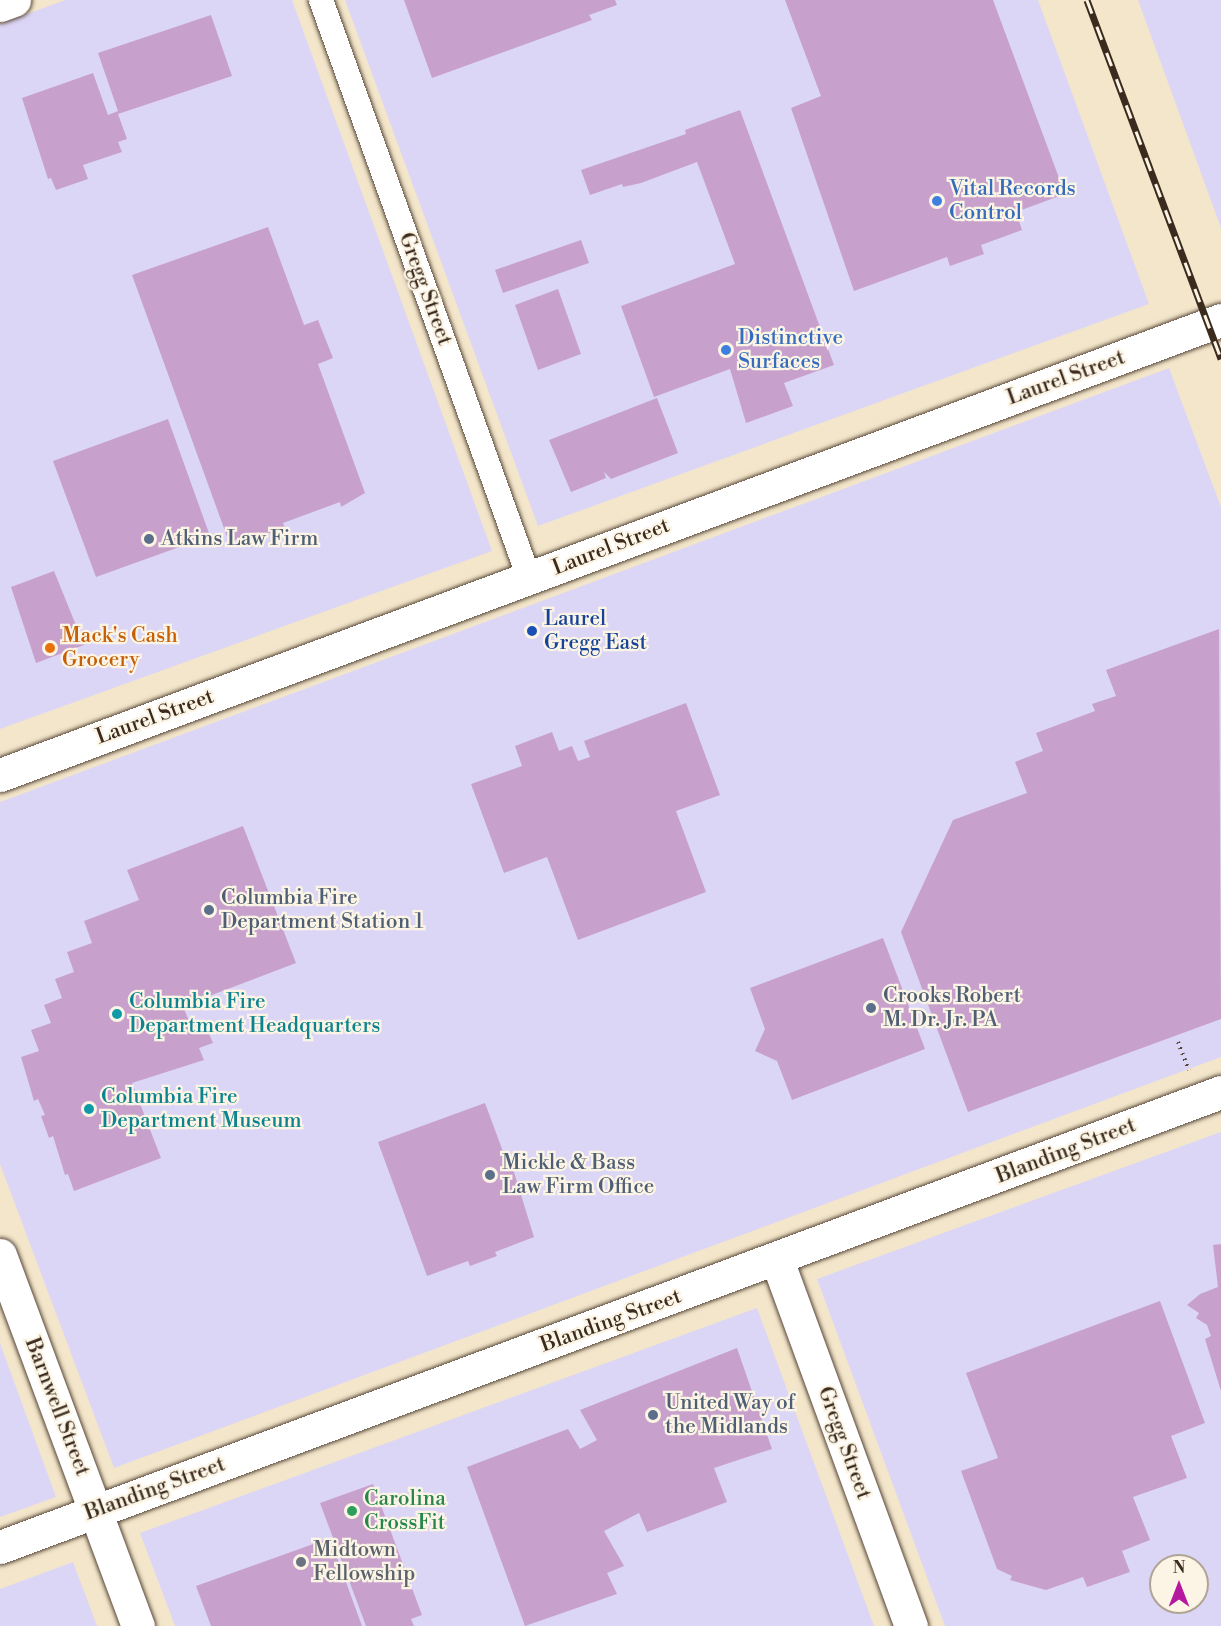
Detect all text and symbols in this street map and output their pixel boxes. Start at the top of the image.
place label: Vital Records Control [949,176,1076,226]
marker: Vital Records Control [930,194,944,208]
street label: Gregg Street [393,229,457,349]
place label: Distinctive Surfaces [738,325,843,375]
marker: Distinctive Surfaces [719,343,733,357]
street label: Laurel Street [1004,345,1128,411]
street label: Laurel Street [549,513,673,581]
place label: Atkins Law Firm [161,526,318,552]
marker: Atkins Law Firm [142,532,156,546]
place label: Laurel Gregg East [544,606,647,656]
place label: Mack's Cash Grocery [62,623,178,673]
marker: Laurel Gregg East [525,624,539,638]
marker: Mack's Cash Grocery [43,641,57,655]
street label: Laurel Street [93,684,217,750]
place label: Columbia Fire Department Station 1 [221,885,424,935]
marker: Columbia Fire Department Station 1 [202,903,216,917]
place label: Crooks Robert M. Dr. Jr. PA [883,983,1021,1033]
place label: Columbia Fire Department Headquarters [129,989,380,1039]
marker: Crooks Robert M. Dr. Jr. PA [864,1001,878,1015]
marker: Columbia Fire Department Headquarters [110,1007,124,1021]
place label: Columbia Fire Department Museum [101,1084,302,1134]
marker: Columbia Fire Department Museum [82,1102,96,1116]
street label: Blanding Street [993,1113,1139,1189]
place label: Mickle & Bass Law Firm Office [502,1150,654,1200]
marker: Mickle & Bass Law Firm Office [483,1168,497,1182]
street label: Blanding Street [537,1284,685,1358]
street label: Barnwell Street [19,1334,95,1480]
street label: Gregg Street [812,1383,876,1503]
place label: United Way of the Midlands [665,1390,795,1440]
marker: United Way of the Midlands [646,1408,660,1422]
street label: Blanding Street [81,1452,229,1526]
place label: Carolina CrossFit [364,1486,446,1536]
marker: Carolina CrossFit [345,1504,359,1518]
place label: Midtown Fellowship [313,1537,415,1587]
north arrow [1149,1554,1209,1614]
marker: Midtown Fellowship [294,1555,308,1569]
text: N [1173,1558,1185,1578]

